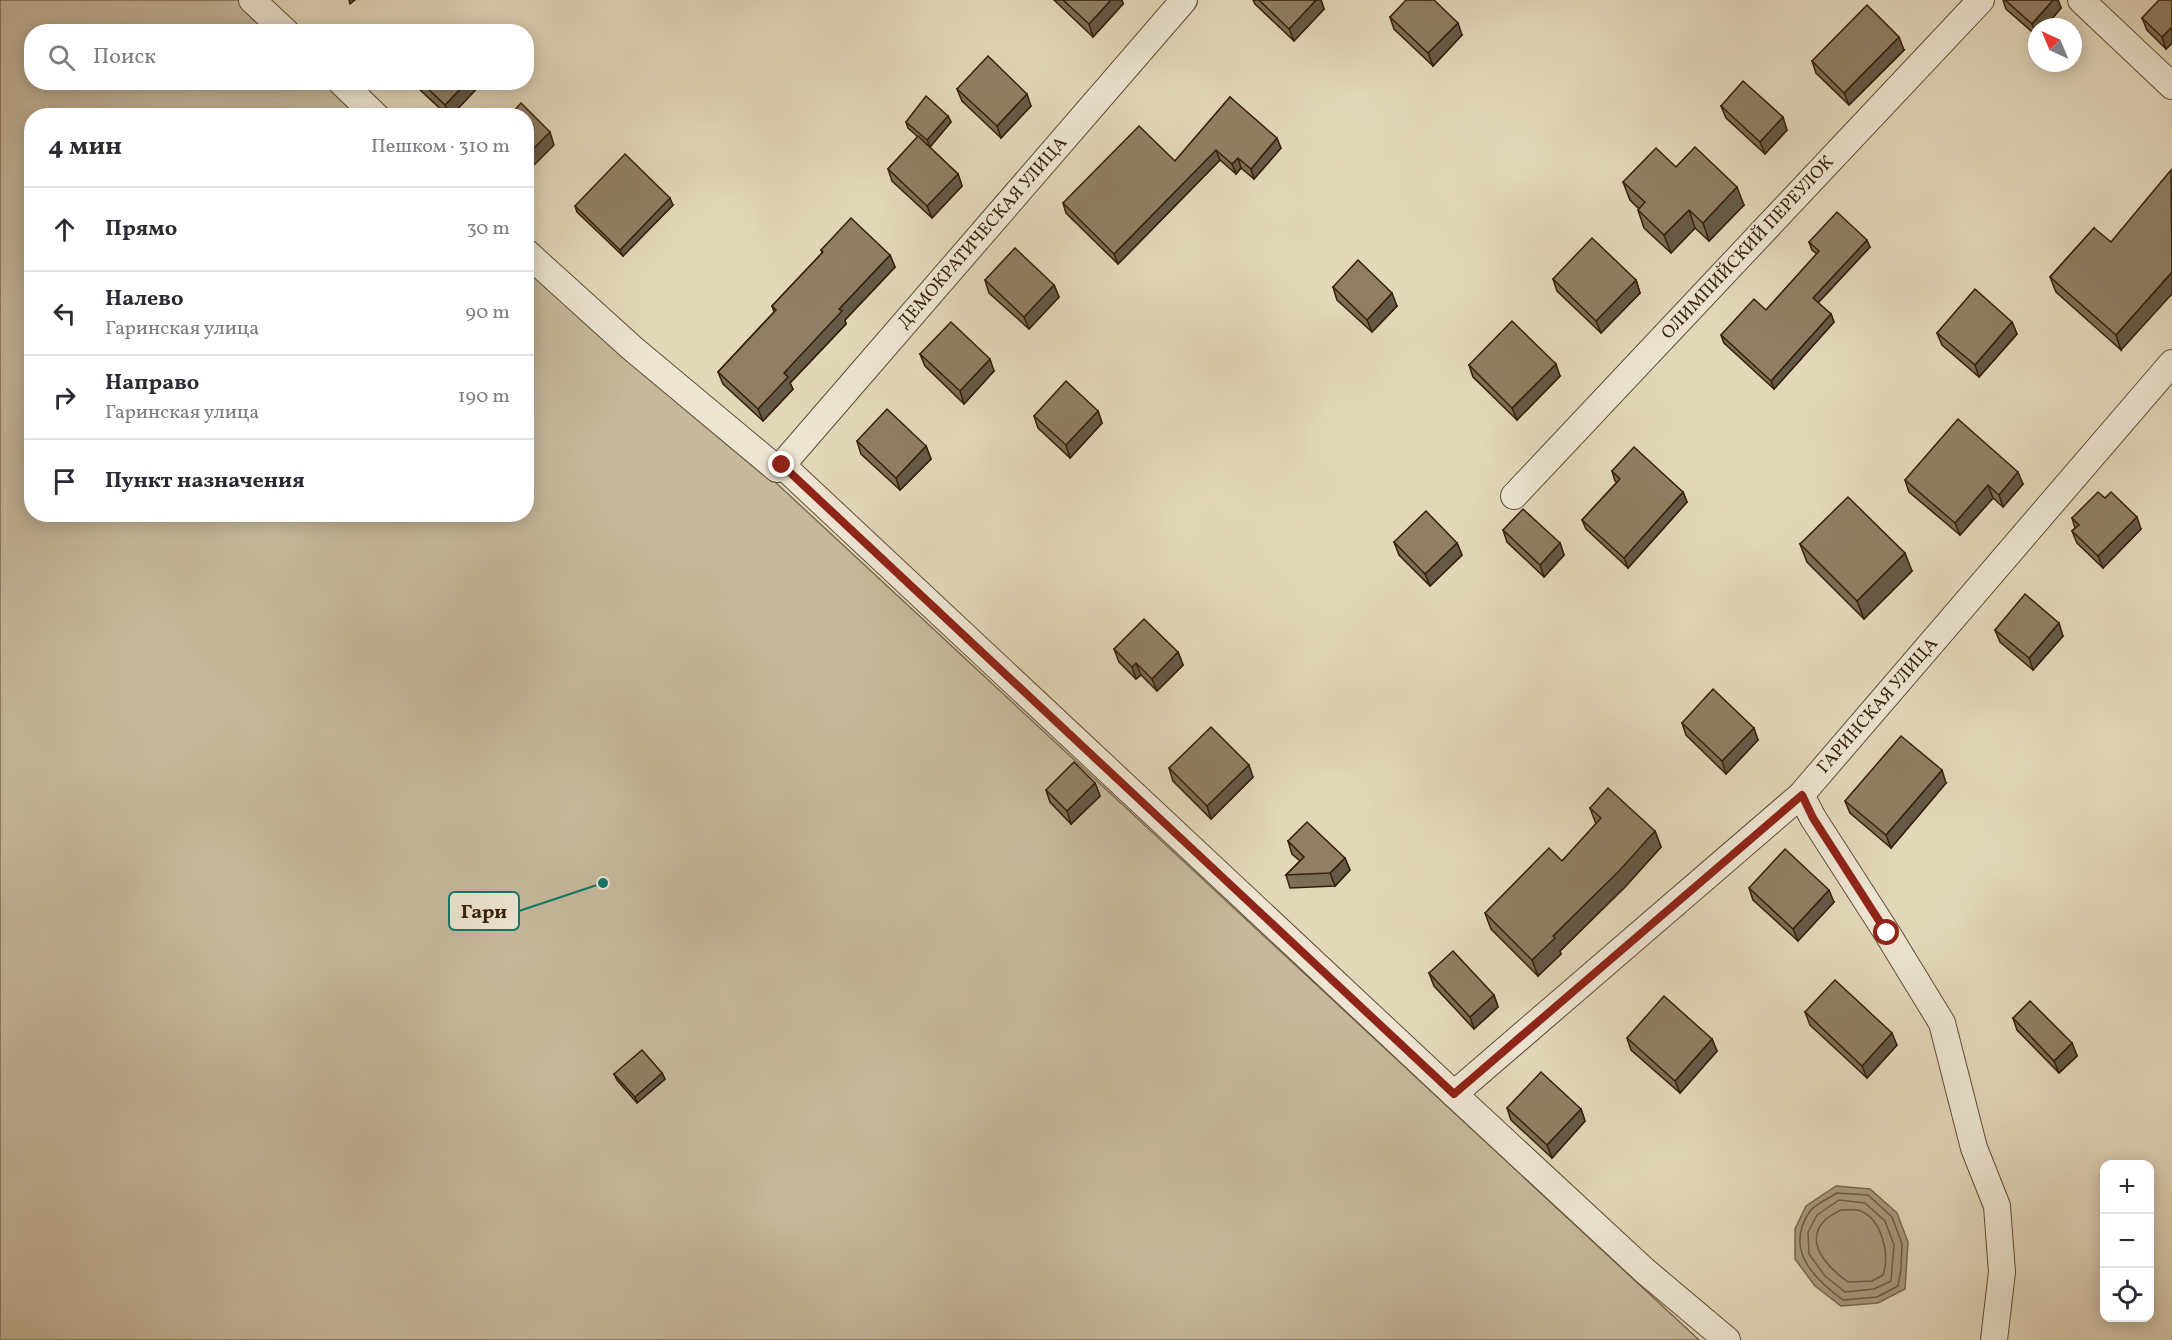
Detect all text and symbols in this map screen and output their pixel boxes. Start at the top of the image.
north arrow [2028,18,2082,72]
search box [24,24,534,90]
icon: search [45,41,78,74]
text: Поиск [93,42,156,73]
text: 4 мин [48,129,122,165]
street label: ДЕМОКРАТИЧЕСКАЯ УЛИЦА [892,131,1074,335]
text: Пешком · 310 m [371,133,510,161]
street label: ОЛИМПИЙСКИЙ ПЕРЕУЛОК [1656,151,1840,345]
icon: ahead [48,213,81,246]
text: Прямо [105,214,177,245]
text: 30 m [466,215,510,243]
text: Налево [105,284,184,315]
icon: left [48,297,81,330]
text: 90 m [466,299,510,327]
text: Гаринская улица [105,315,259,343]
text: Направо [105,368,199,399]
icon: right [48,381,81,414]
text: 190 m [458,383,510,411]
text: Гаринская улица [105,399,259,427]
route end [768,451,794,477]
icon: arrive [48,465,81,498]
text: Пункт назначения [105,466,305,497]
street label: ГАРИНСКАЯ УЛИЦА [1812,632,1944,780]
callout: Гари [449,892,519,930]
text: Гари [461,899,507,927]
route start [1873,919,1899,945]
map controls [2100,1160,2154,1322]
button: + [2100,1160,2154,1214]
button: − [2100,1214,2154,1268]
button: locate [2100,1268,2154,1322]

